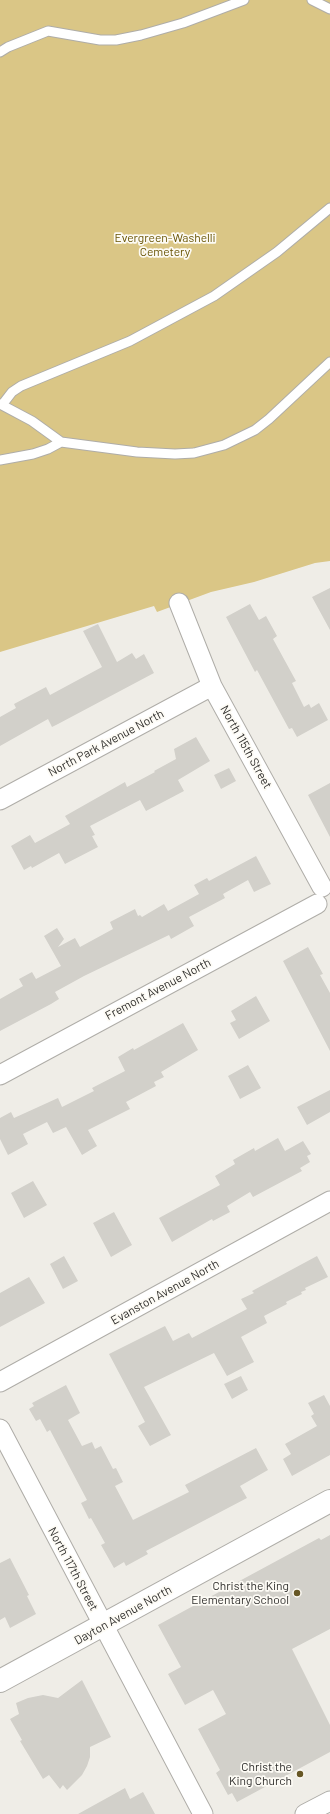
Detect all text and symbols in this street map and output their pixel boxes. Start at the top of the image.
park label: Evergreen-Washelli Cemetery [114,231,216,259]
street label: North 115th Street [217,703,275,791]
street label: North Park Avenue North [46,706,166,780]
street label: Fremont Avenue North [103,955,213,1023]
street label: Evanston Avenue North [108,1256,222,1328]
street label: North 117th Street [45,1525,101,1613]
place label: Christ the King Elementary School [191,1579,289,1607]
street label: Dayton Avenue North [72,1582,174,1648]
marker: Christ the King Elementary School [292,1588,302,1598]
place label: Christ the King Church [229,1760,292,1788]
marker: Christ the King Church [295,1769,305,1779]

